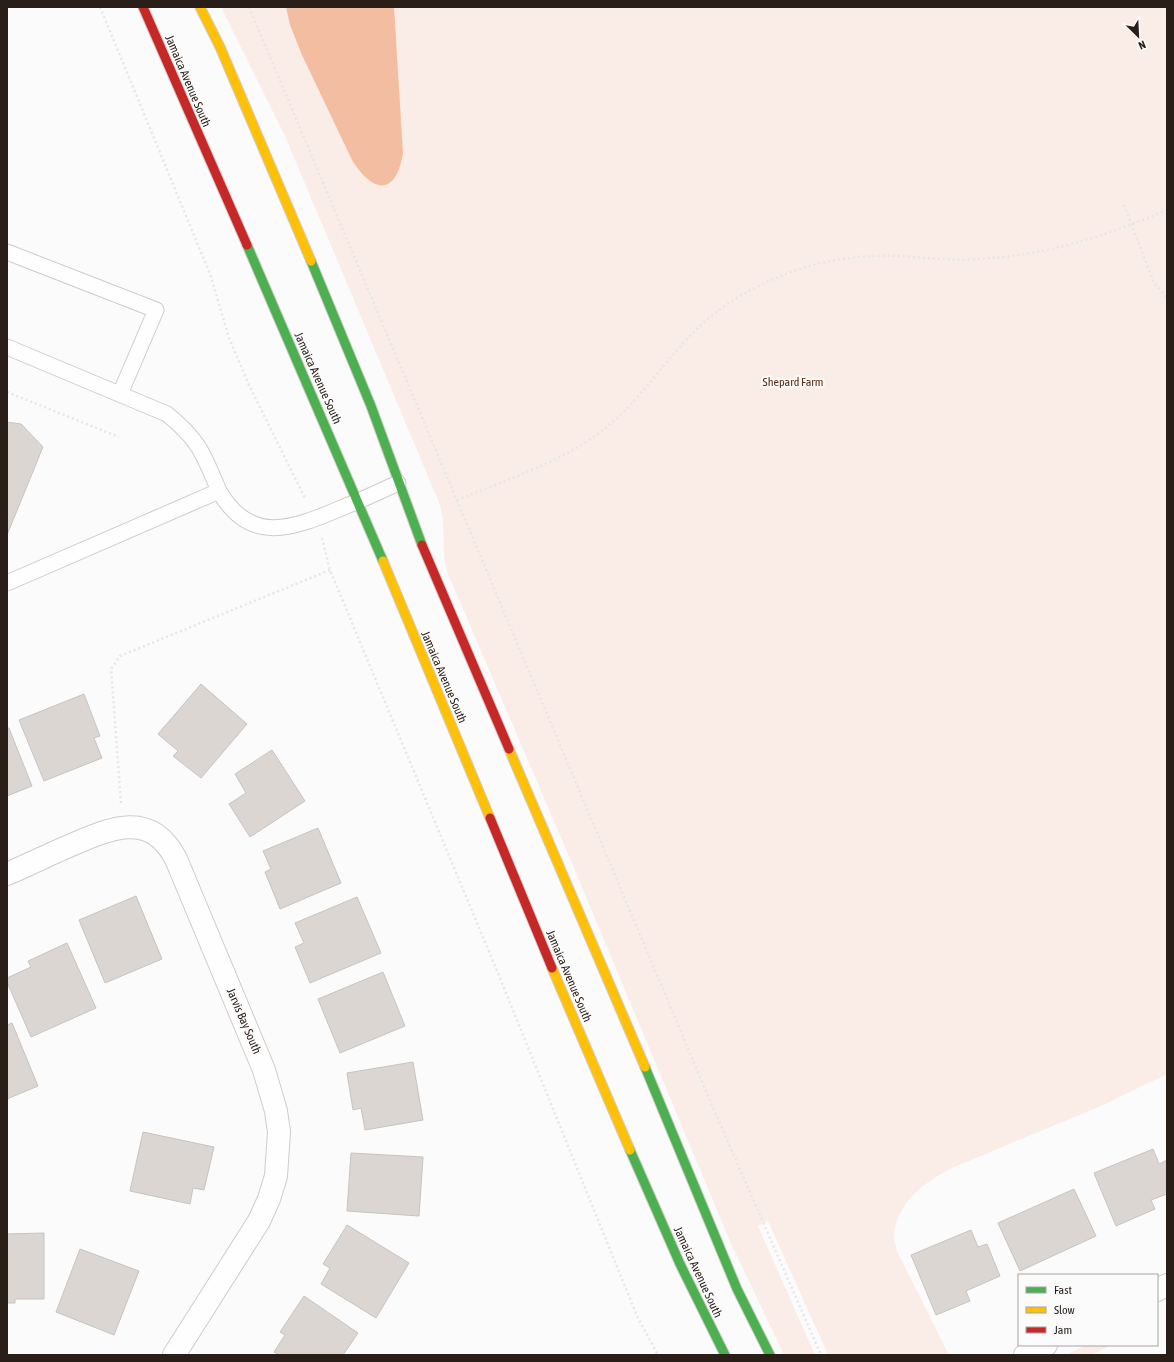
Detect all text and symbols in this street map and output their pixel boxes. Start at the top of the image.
north arrow [1118,16,1158,56]
street label: Jamaica Avenue South [162,33,214,129]
text: N [1137,38,1147,52]
street label: Jamaica Avenue South [292,330,344,426]
park label: Shepard Farm [763,375,823,389]
street label: Jamaica Avenue South [418,629,470,725]
street label: Jamaica Avenue South [543,928,595,1024]
street label: Jarvis Bay South [224,986,264,1056]
street label: Jamaica Avenue South [671,1224,725,1320]
legend [1018,1274,1158,1346]
text: Fast [1054,1283,1072,1297]
text: Slow [1054,1303,1075,1317]
text: Jam [1054,1323,1072,1337]

